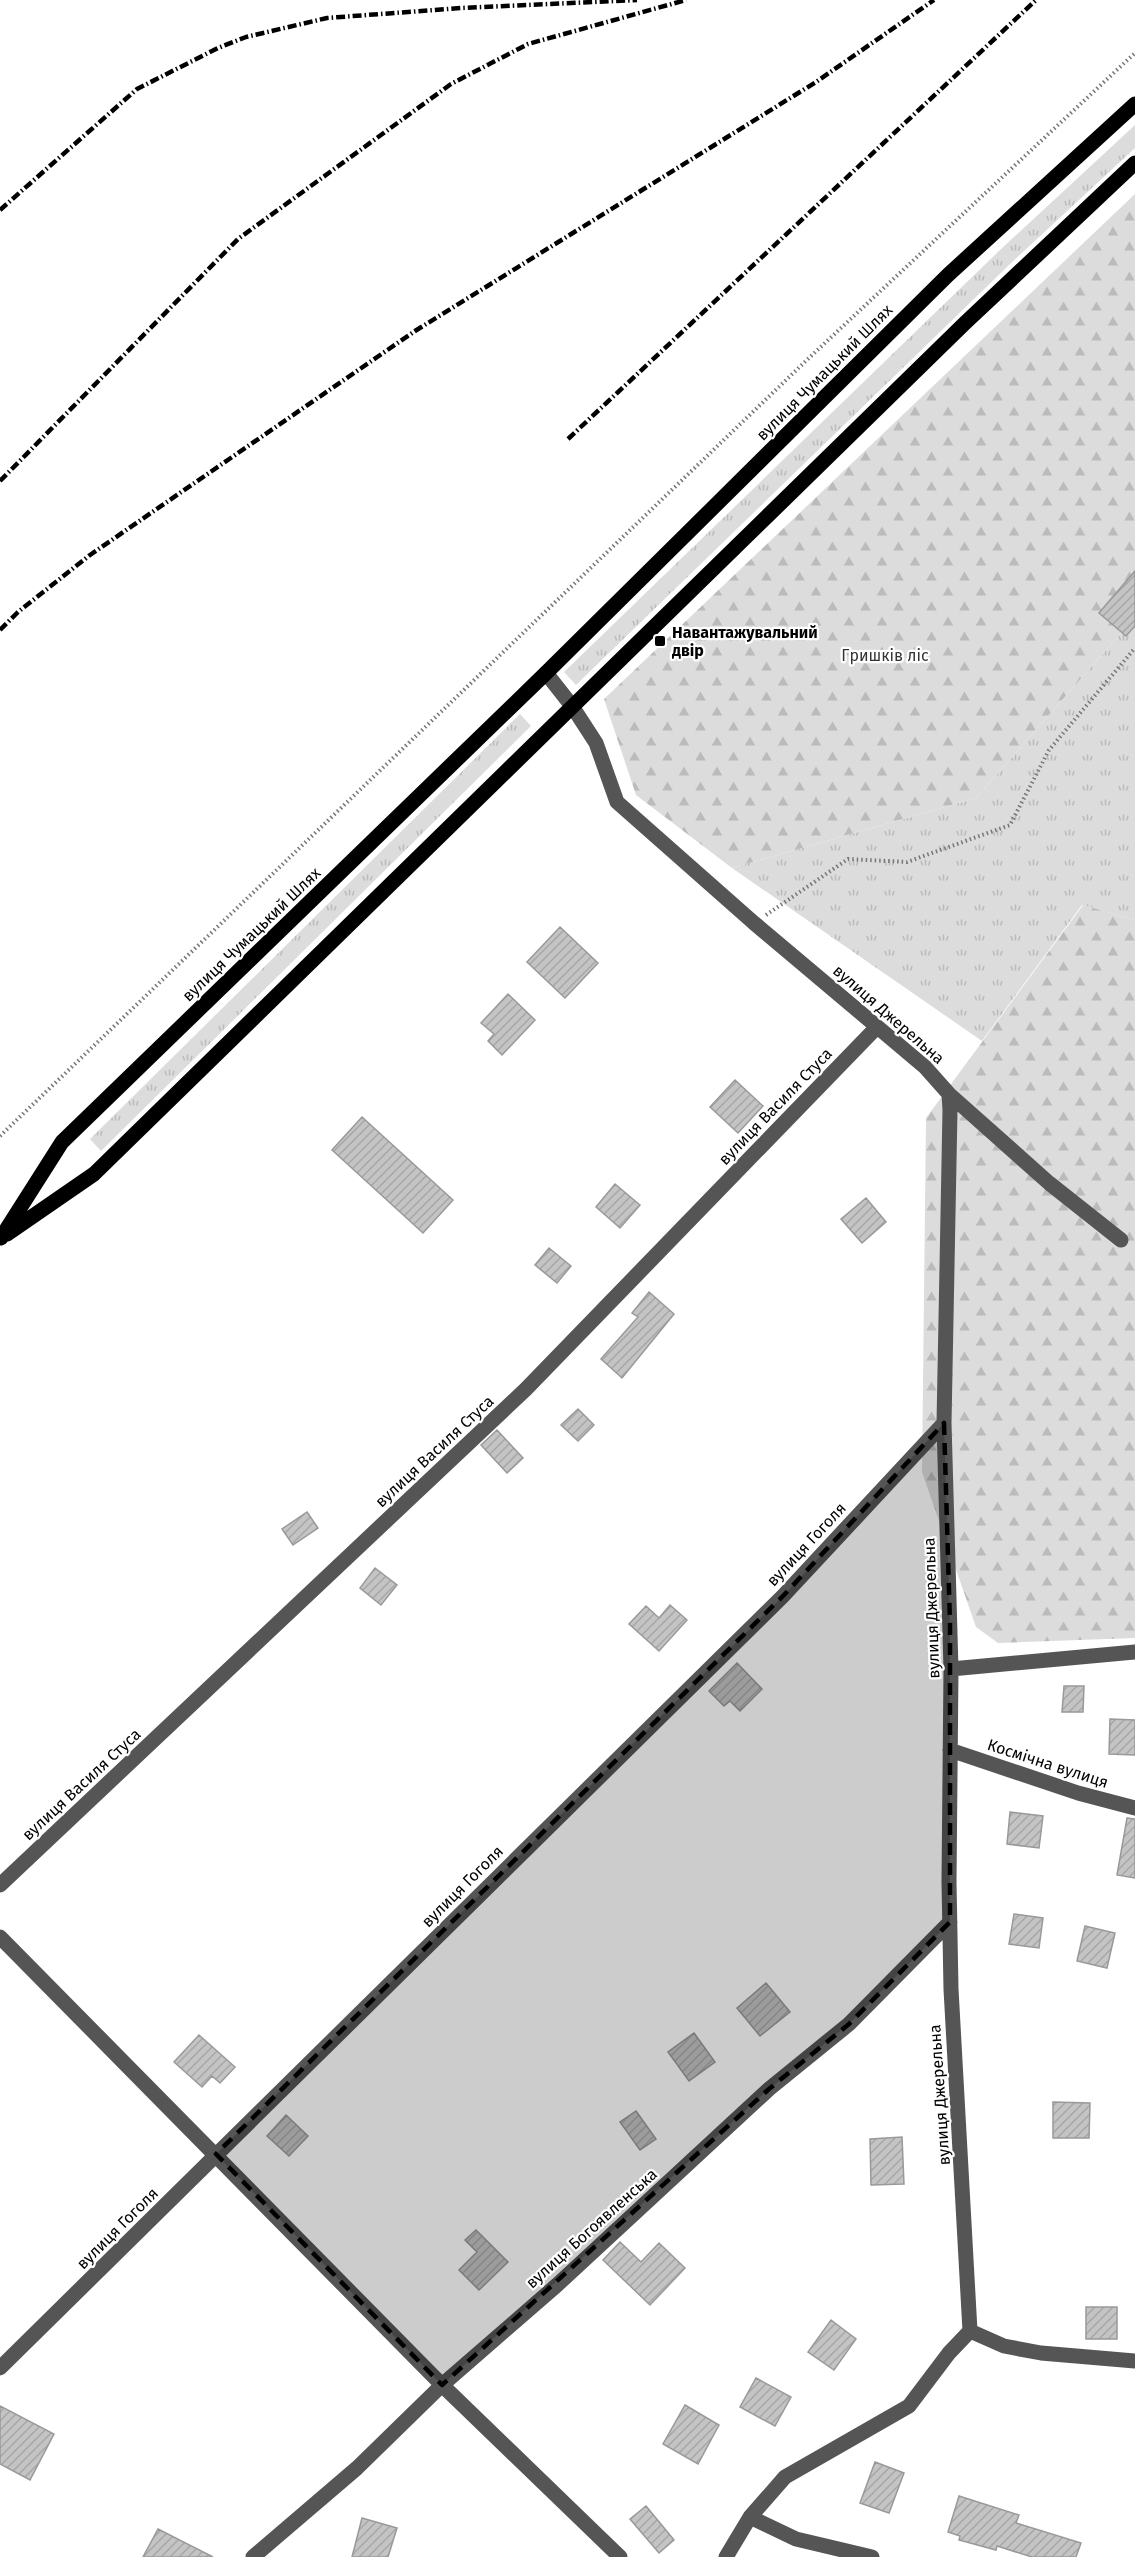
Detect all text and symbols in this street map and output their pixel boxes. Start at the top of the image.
street label: вулиця Чумацький Шлях [752,300,897,444]
place label: Навантажувальний двір [672,623,818,660]
marker: Навантажувальний двір [653,634,667,648]
park label: Гришків ліс [841,646,929,665]
street label: вулиця Чумацький Шлях [178,863,325,1005]
street label: вулиця Джерельна [829,961,948,1068]
street label: вулиця Василя Стуса [715,1044,836,1169]
street label: вулиця Василя Стуса [371,1392,498,1511]
street label: вулиця Гоголя [763,1499,850,1590]
street label: вулиця Джерельна [920,1537,943,1679]
street label: вулиця Василя Стуса [18,1725,145,1844]
street label: Космічна вулиця [985,1735,1111,1792]
street label: вулиця Гоголя [418,1842,507,1931]
street label: вулиця Джерельна [925,2024,954,2166]
street label: вулиця Богоявленська [522,2165,661,2292]
street label: вулиця Гоголя [73,2184,162,2273]

